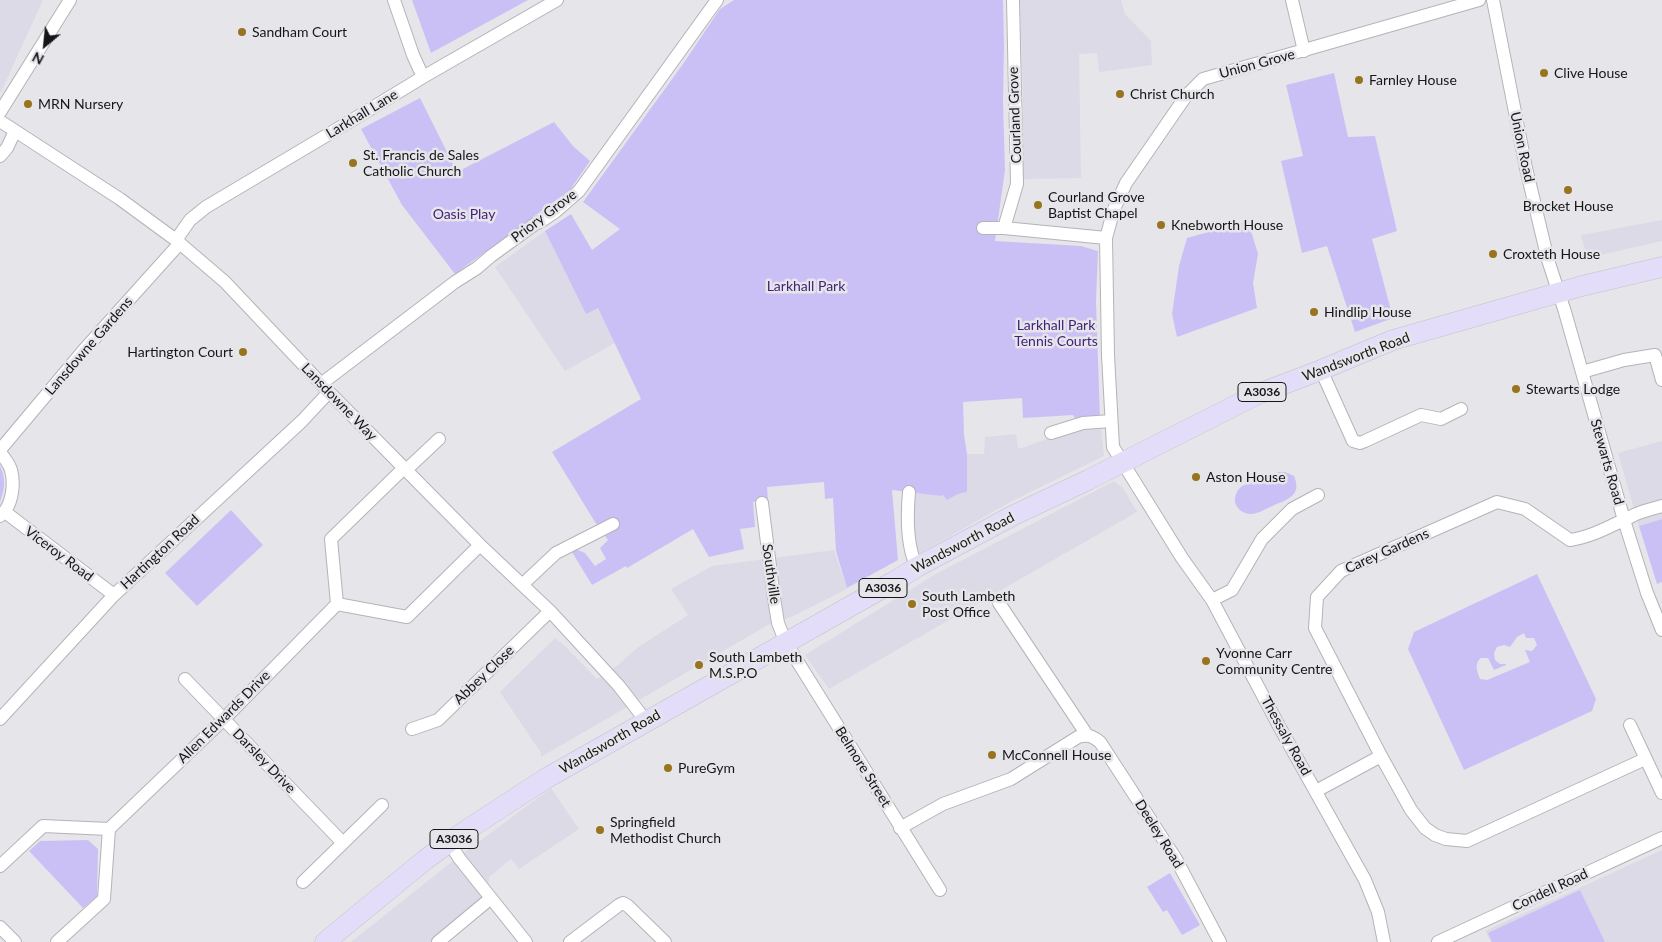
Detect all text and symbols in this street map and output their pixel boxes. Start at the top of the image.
north arrow [20,20,70,70]
place label: Sandham Court [252,24,347,40]
marker: Sandham Court [236,26,248,38]
street label: Union Grove [1217,46,1297,82]
text: N [29,49,46,69]
place label: Clive House [1554,65,1628,81]
street label: Courland Grove [1005,66,1025,164]
marker: Clive House [1538,67,1550,79]
place label: Farnley House [1369,72,1457,88]
marker: Farnley House [1353,74,1365,86]
street label: Larkhall Lane [323,86,401,142]
place label: Christ Church [1130,86,1215,102]
marker: Christ Church [1114,88,1126,100]
place label: MRN Nursery [38,96,123,112]
marker: MRN Nursery [22,98,34,110]
street label: Union Road [1506,110,1538,184]
place label: St. Francis de Sales Catholic Church [363,147,479,180]
marker: St. Francis de Sales Catholic Church [347,157,359,169]
marker: Brocket House [1562,184,1574,196]
street label: Priory Grove [508,186,580,246]
place label: Courland Grove Baptist Chapel [1048,189,1145,222]
place label: Brocket House [1523,198,1613,214]
marker: Courland Grove Baptist Chapel [1032,199,1044,211]
park label: Oasis Play [433,206,495,222]
place label: Knebworth House [1171,217,1283,233]
marker: Knebworth House [1155,219,1167,231]
place label: Croxteth House [1503,246,1600,262]
marker: Croxteth House [1487,248,1499,260]
park label: Larkhall Park [767,278,845,294]
street label: Lansdowne Gardens [42,293,136,399]
place label: Hindlip House [1324,304,1411,320]
marker: Hindlip House [1308,306,1320,318]
park label: Larkhall Park Tennis Courts [1014,317,1098,350]
street label: Wandsworth Road [1300,329,1412,385]
place label: Hartington Court [127,344,233,360]
marker: Hartington Court [237,346,249,358]
street label: Lansdowne Way [298,360,380,444]
place label: Stewarts Lodge [1526,381,1620,397]
road number: A3036 [1238,382,1286,402]
marker: Stewarts Lodge [1510,383,1522,395]
street label: Stewarts Road [1587,417,1627,507]
place label: Aston House [1206,469,1286,485]
marker: Aston House [1190,471,1202,483]
street label: Wandsworth Road [909,509,1017,577]
street label: Hartington Road [117,511,203,593]
street label: Viceroy Road [22,523,96,585]
street label: Carey Gardens [1342,525,1432,577]
street label: Southville [758,543,784,605]
road number: A3036 [859,578,907,598]
place label: South Lambeth Post Office [922,588,1015,620]
marker: South Lambeth Post Office [906,598,918,610]
street label: Abbey Close [450,642,518,708]
place label: Yvonne Carr Community Centre [1216,645,1333,678]
place label: South Lambeth M.S.P.O [709,649,802,682]
marker: Yvonne Carr Community Centre [1200,655,1212,667]
marker: South Lambeth M.S.P.O [693,659,705,671]
street label: Allen Edwards Drive [174,667,274,767]
street label: Thessaly Road [1257,694,1315,778]
street label: Wandsworth Road [557,706,663,778]
street label: Belmore Street [832,724,894,810]
street label: Darsley Drive [229,725,299,797]
place label: McConnell House [1002,747,1111,763]
marker: McConnell House [986,749,998,761]
place label: PureGym [678,760,735,776]
marker: PureGym [662,762,674,774]
street label: Deeley Road [1131,797,1187,871]
place label: Springfield Methodist Church [610,814,721,846]
marker: Springfield Methodist Church [594,824,606,836]
road number: A3036 [430,830,478,849]
street label: Condell Road [1510,865,1590,915]

